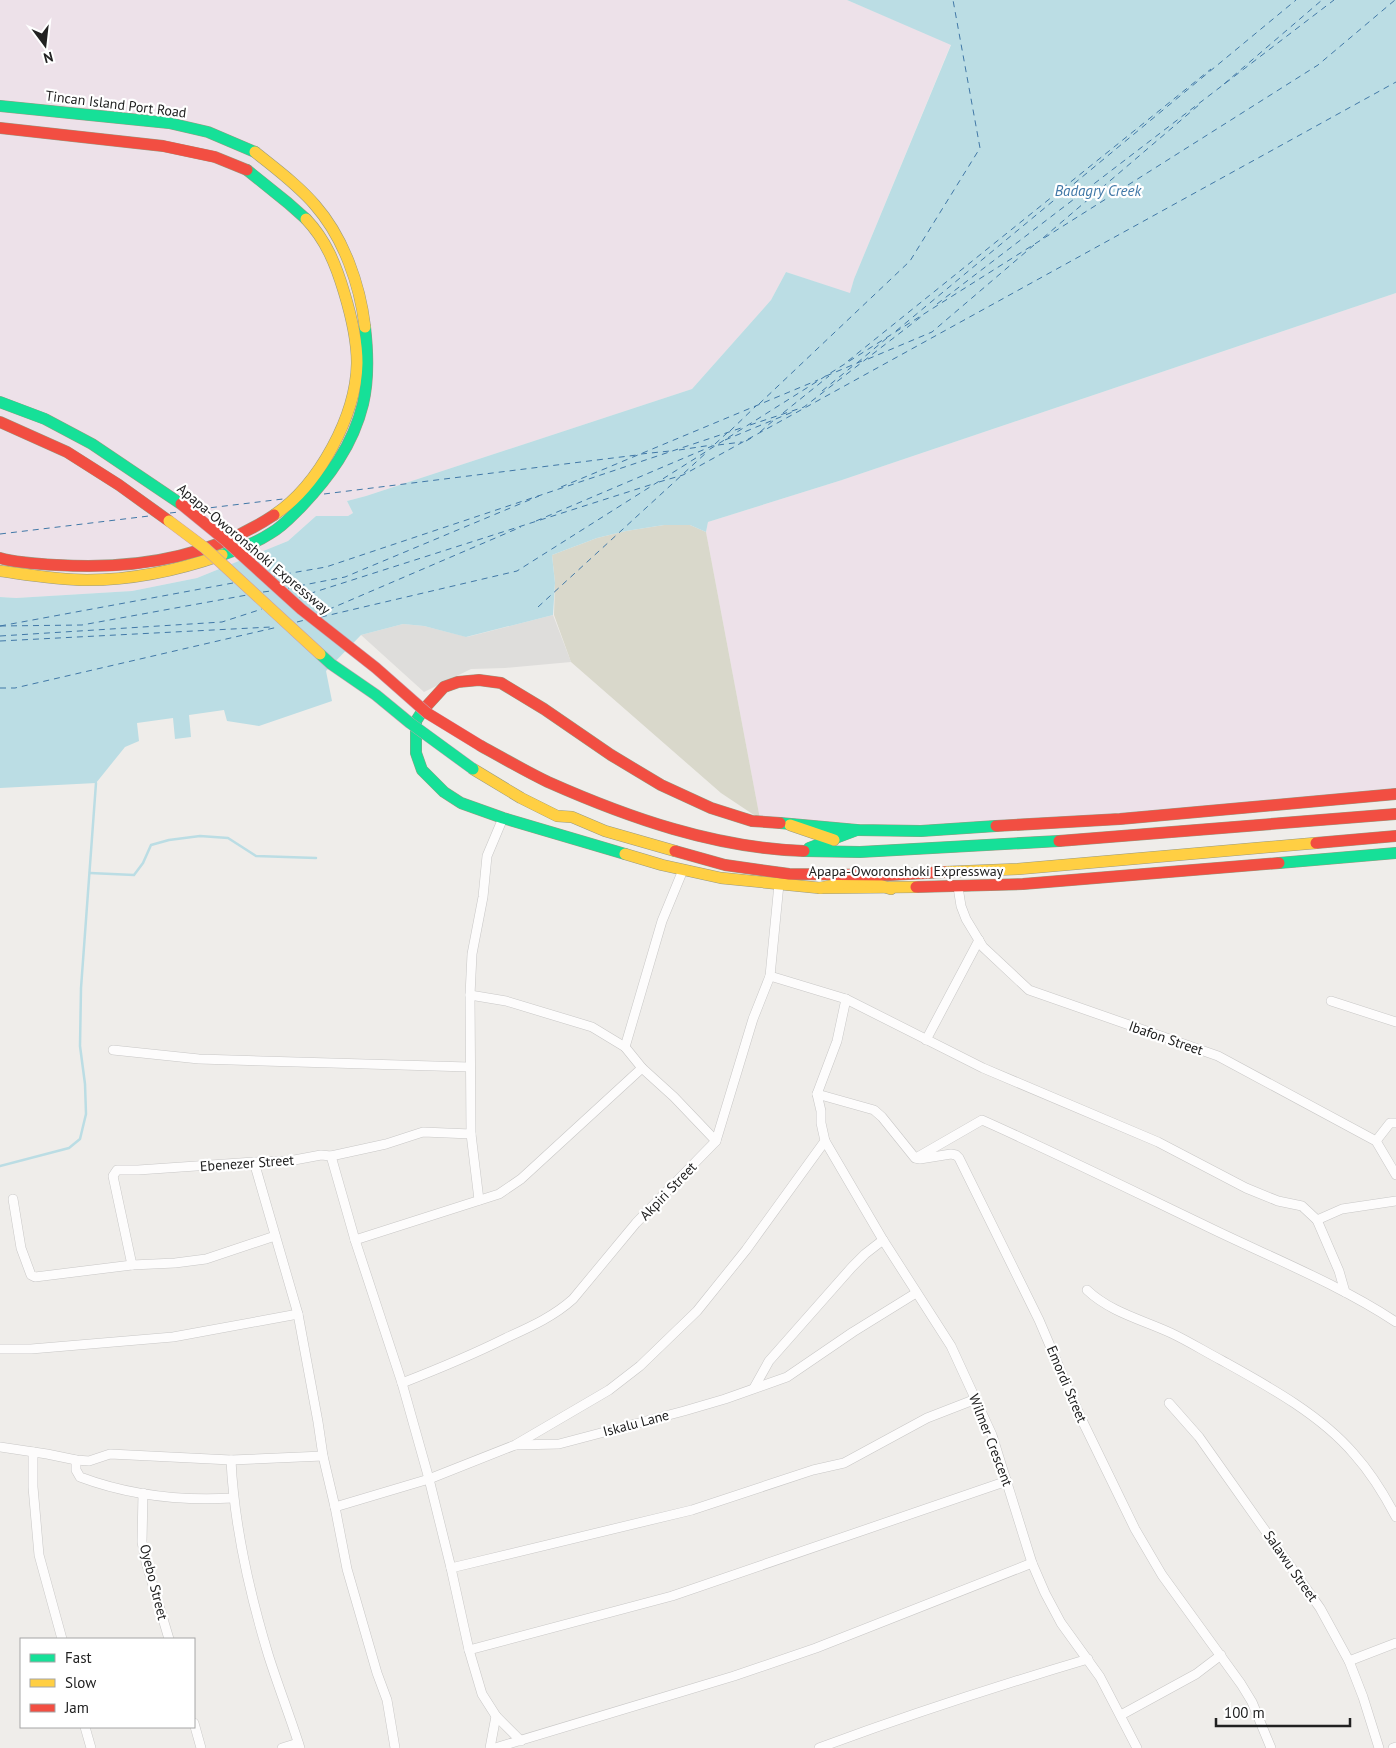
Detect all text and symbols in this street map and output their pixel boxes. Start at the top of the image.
north arrow [20,20,70,70]
text: N [42,48,55,67]
street label: Tincan Island Port Road [44,86,188,122]
water label: Badagry Creek [1055,181,1142,200]
street label: Apapa-Oworonshoki Expressway [174,480,335,619]
street label: Apapa-Oworonshoki Expressway [809,862,1004,880]
street label: Ibafon Street [1126,1017,1206,1059]
street label: Ebenezer Street [199,1151,295,1175]
street label: Akpiri Street [636,1158,700,1224]
street label: Emordi Street [1043,1343,1091,1425]
street label: Wilmer Crescent [965,1391,1017,1489]
street label: Iskalu Lane [601,1406,671,1440]
street label: Salawu Street [1260,1527,1322,1605]
street label: Oyebo Street [136,1542,172,1622]
legend [20,1638,195,1728]
text: Fast [65,1648,92,1667]
text: Slow [65,1673,96,1692]
scale bar [1216,1696,1350,1728]
text: Jam [64,1698,89,1717]
text: 100 m [1224,1703,1265,1722]

